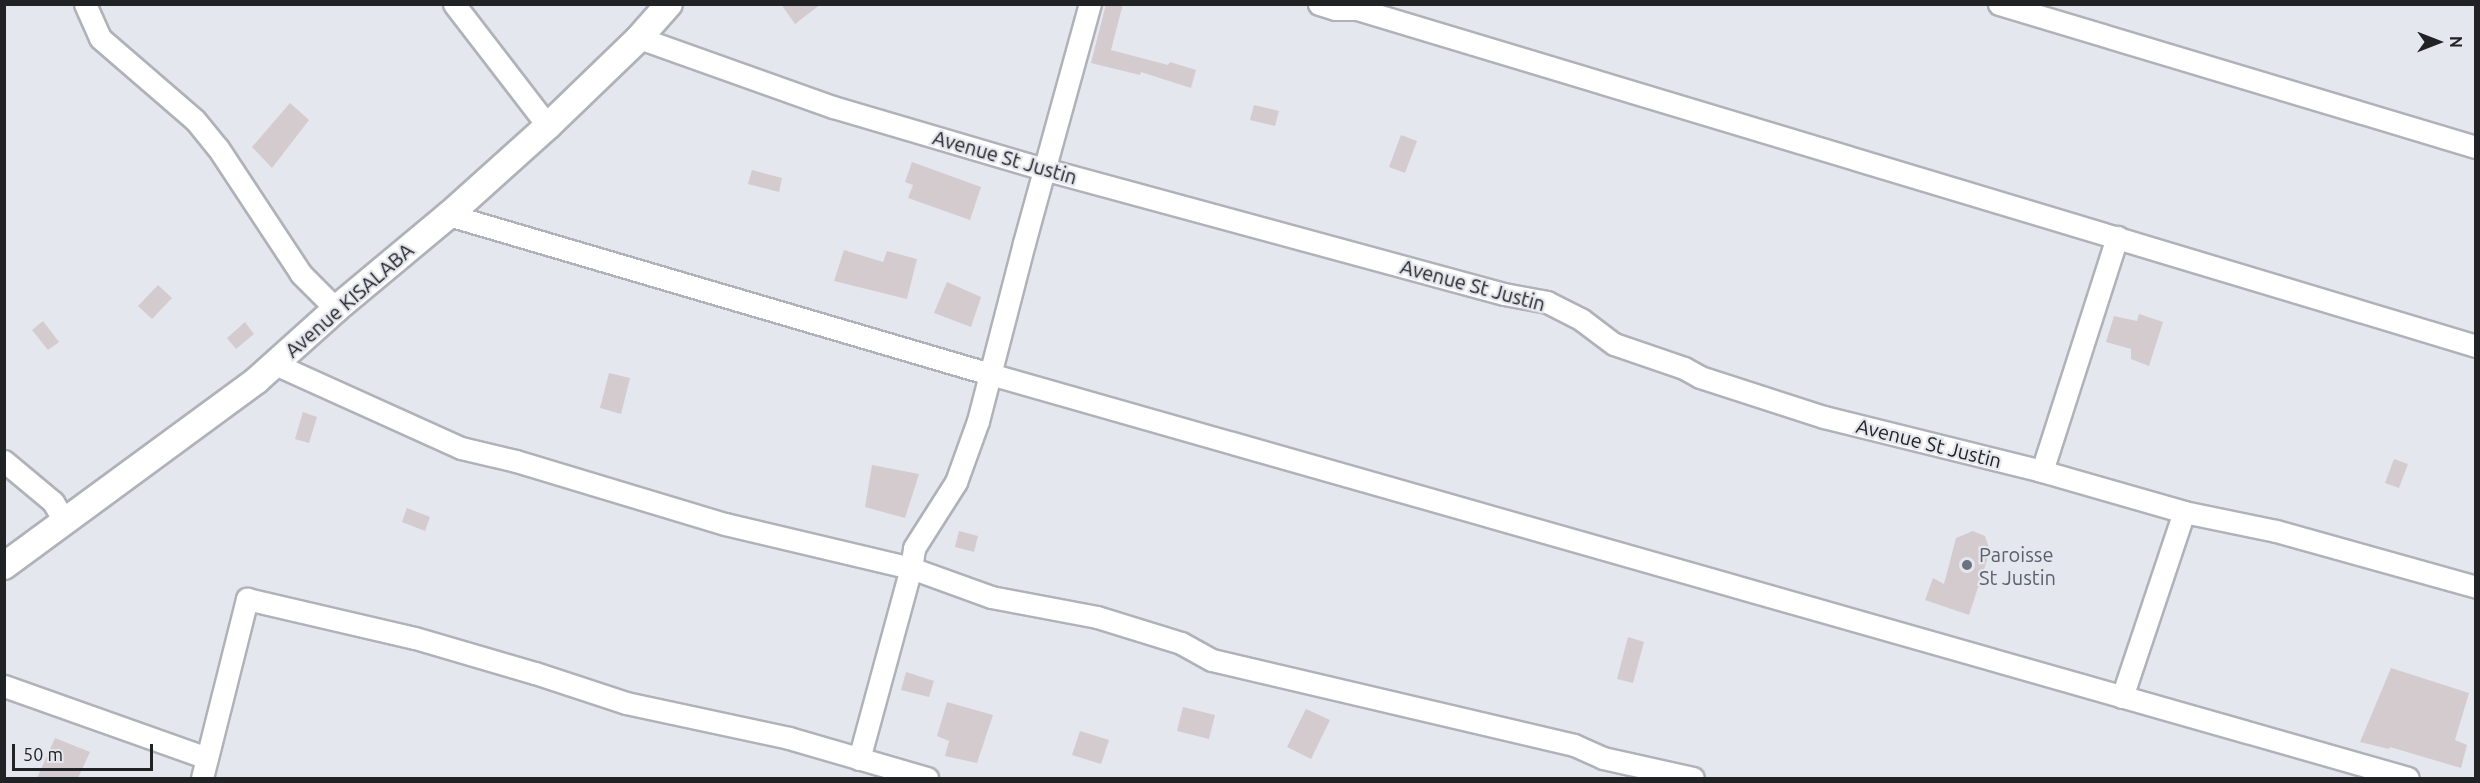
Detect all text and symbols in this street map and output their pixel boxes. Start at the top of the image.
north arrow [2408,12,2468,72]
text: N [2447,36,2465,48]
street label: Avenue St Justin [930,125,1080,189]
street label: Avenue KISALABA [280,238,418,362]
street label: Avenue St Justin [1398,254,1548,316]
street label: Avenue St Justin [1854,413,2004,473]
place label: Paroisse St Justin [1979,542,2056,589]
marker: Paroisse St Justin [1960,558,1974,572]
scale bar [15,732,156,770]
text: 50 m [23,744,63,764]

